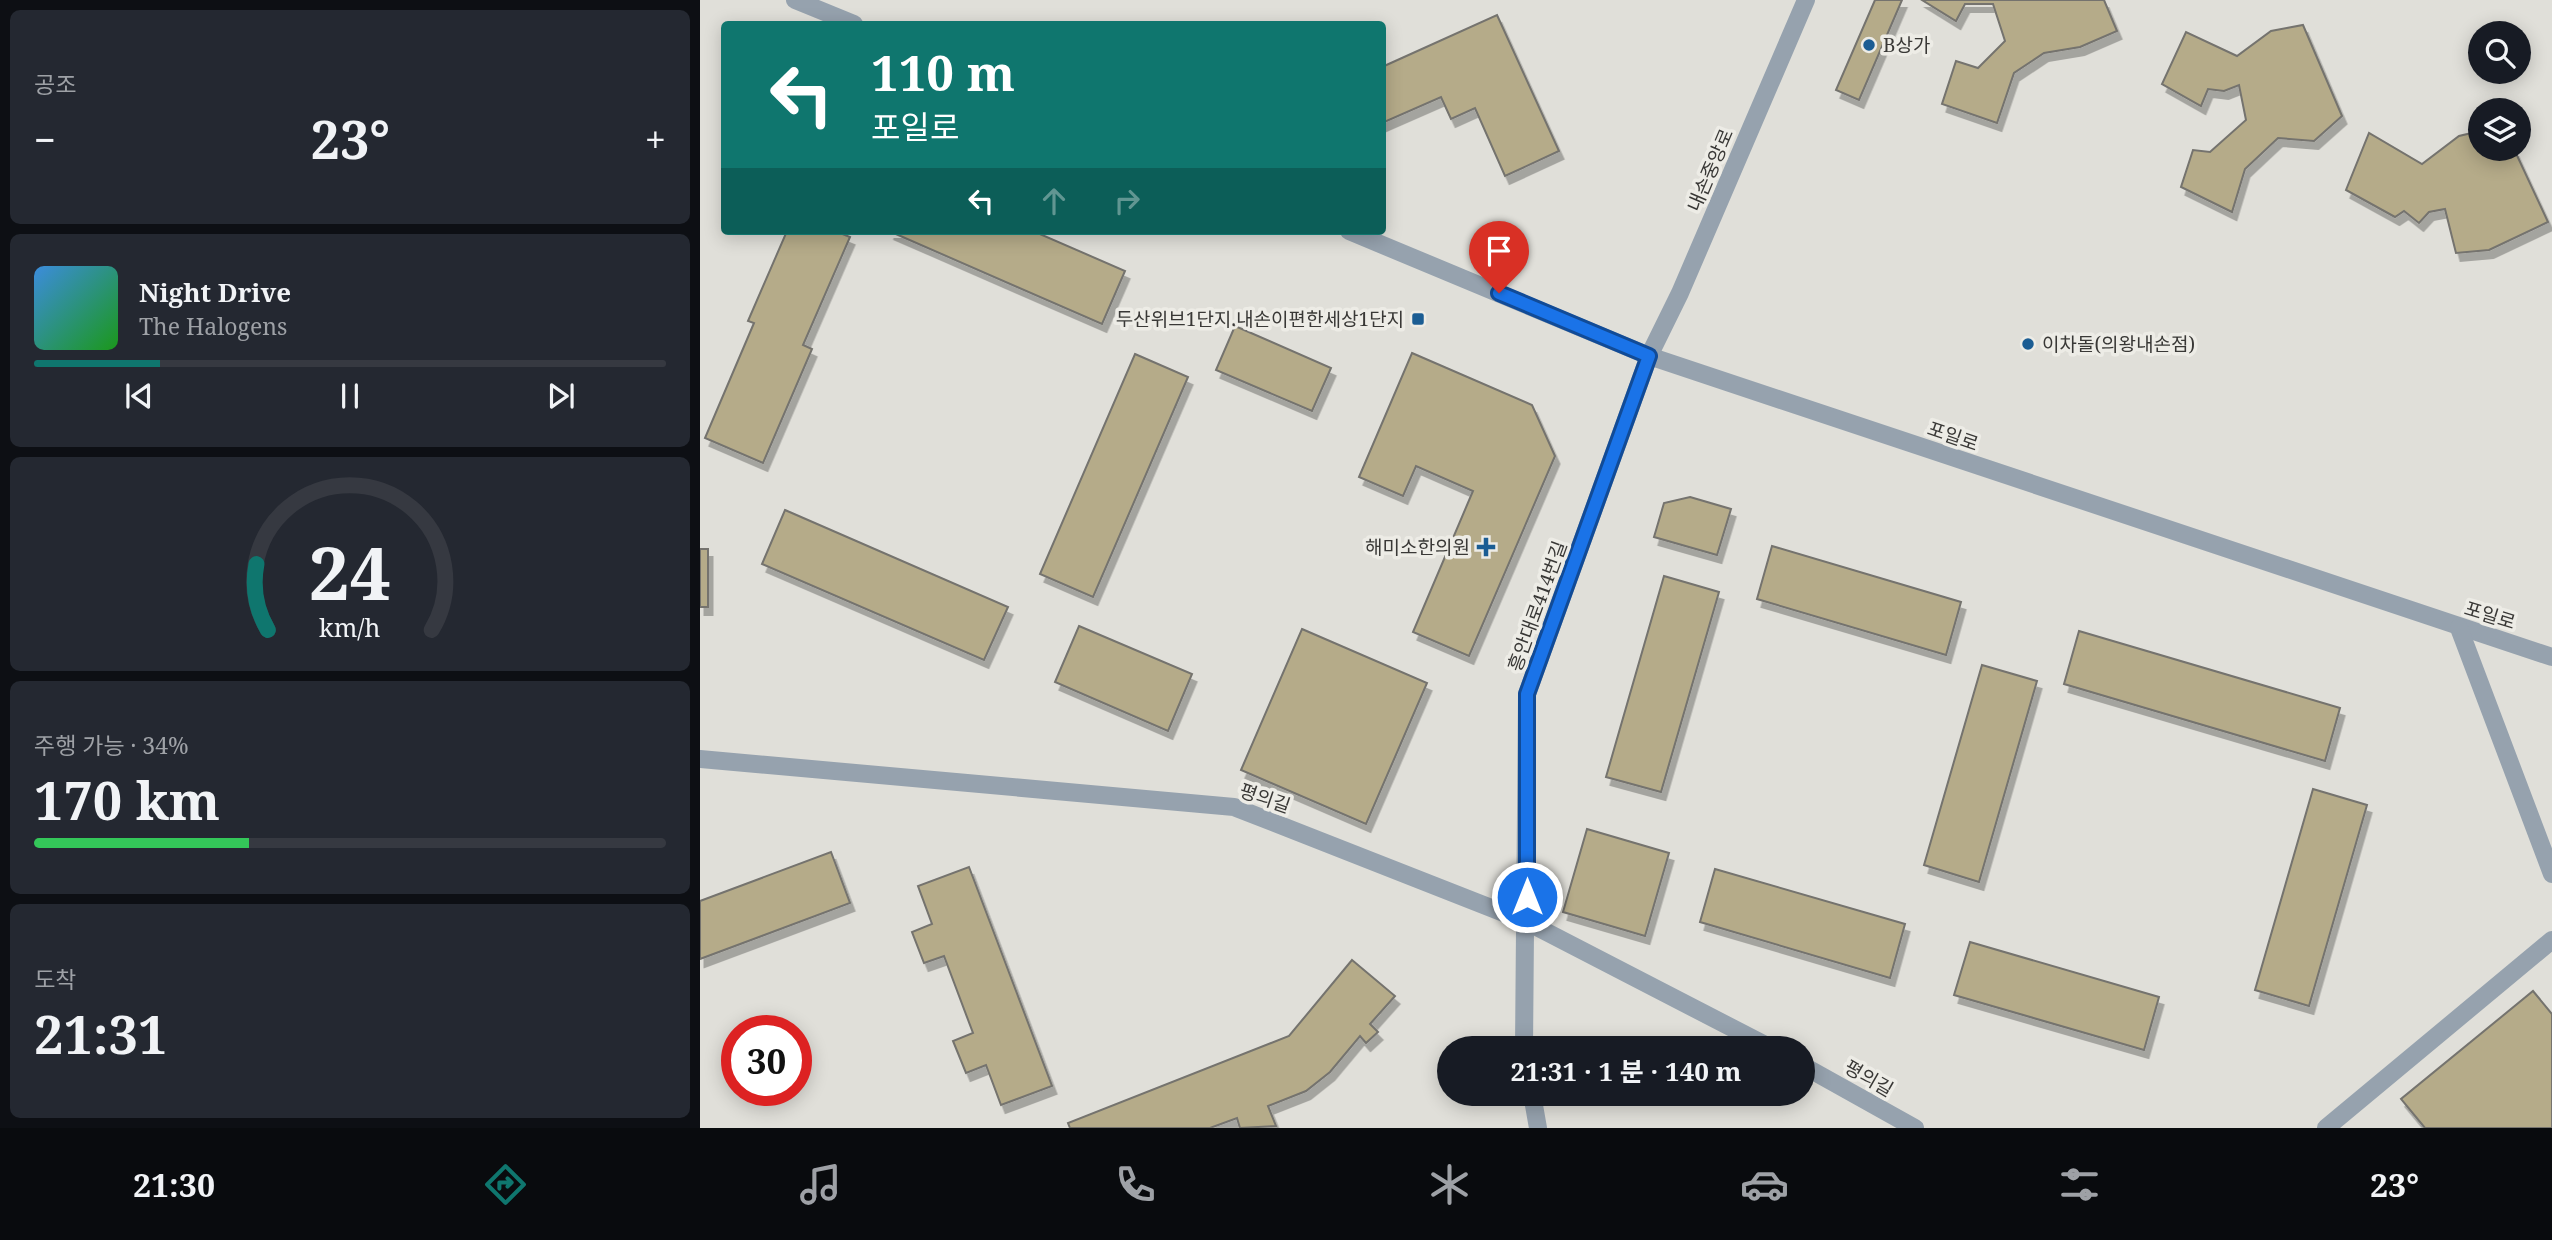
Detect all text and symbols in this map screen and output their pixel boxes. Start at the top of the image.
map controls [2468,21,2531,161]
button: search [2468,21,2531,84]
place label: B상가 [1883,32,1930,58]
marker: B상가 [1861,37,1877,53]
text: 110 m [871,39,1015,105]
icon: left [756,49,847,140]
text: 공조 [34,68,76,100]
button: layers [2468,98,2531,161]
text: 23° [311,103,390,174]
text: 포일로 [871,105,959,148]
text: − [34,113,56,165]
text: + [645,113,666,165]
street label: 내손중앙로 [1681,125,1739,215]
icon: left [962,182,1000,220]
icon: ahead [1035,182,1073,220]
icon: right [1108,182,1146,220]
pin [1469,221,1529,293]
icon: arrive [1480,232,1518,270]
text: Night Drive [139,274,291,310]
place label: 두산위브1단지.내손이편한세상1단지 [1116,306,1404,332]
text: The Halogens [139,310,287,342]
marker: 두산위브1단지.내손이편한세상1단지 [1410,311,1426,327]
place label: 이차돌(의왕내손점) [2042,331,2195,357]
marker: 이차돌(의왕내손점) [2020,336,2036,352]
icon: previous [120,377,158,415]
icon: pause [331,377,369,415]
icon: next [542,377,580,415]
street label: 포일로 [1924,415,1982,457]
text: 24 [309,522,391,621]
place label: 해미소한의원 [1365,534,1470,560]
marker: 해미소한의원 [1476,537,1496,557]
street label: 흥안대로414번길 [1501,537,1573,675]
street label: 포일로 [2461,595,2519,635]
text: km/h [319,610,381,644]
text: 주행 가능 · 34% [34,729,189,761]
text: 170 km [34,764,220,835]
street label: 평의길 [1236,777,1294,819]
position arrow [1490,860,1564,934]
text: 도착 [34,963,76,995]
text: 21:31 [34,998,167,1069]
speed limit sign: 30 [721,1015,812,1106]
text: 21:31 · 1 분 · 140 m [1511,1053,1741,1089]
street label: 평의길 [1840,1054,1898,1102]
icon: directions [481,1160,530,1209]
icon: music [796,1160,845,1209]
icon: phone [1111,1160,1160,1209]
icon: climate [1425,1160,1474,1209]
icon: car [1740,1160,1789,1209]
icon: filters [2055,1160,2104,1209]
text: 21:30 [133,1163,215,1206]
text: 23° [2370,1163,2419,1206]

